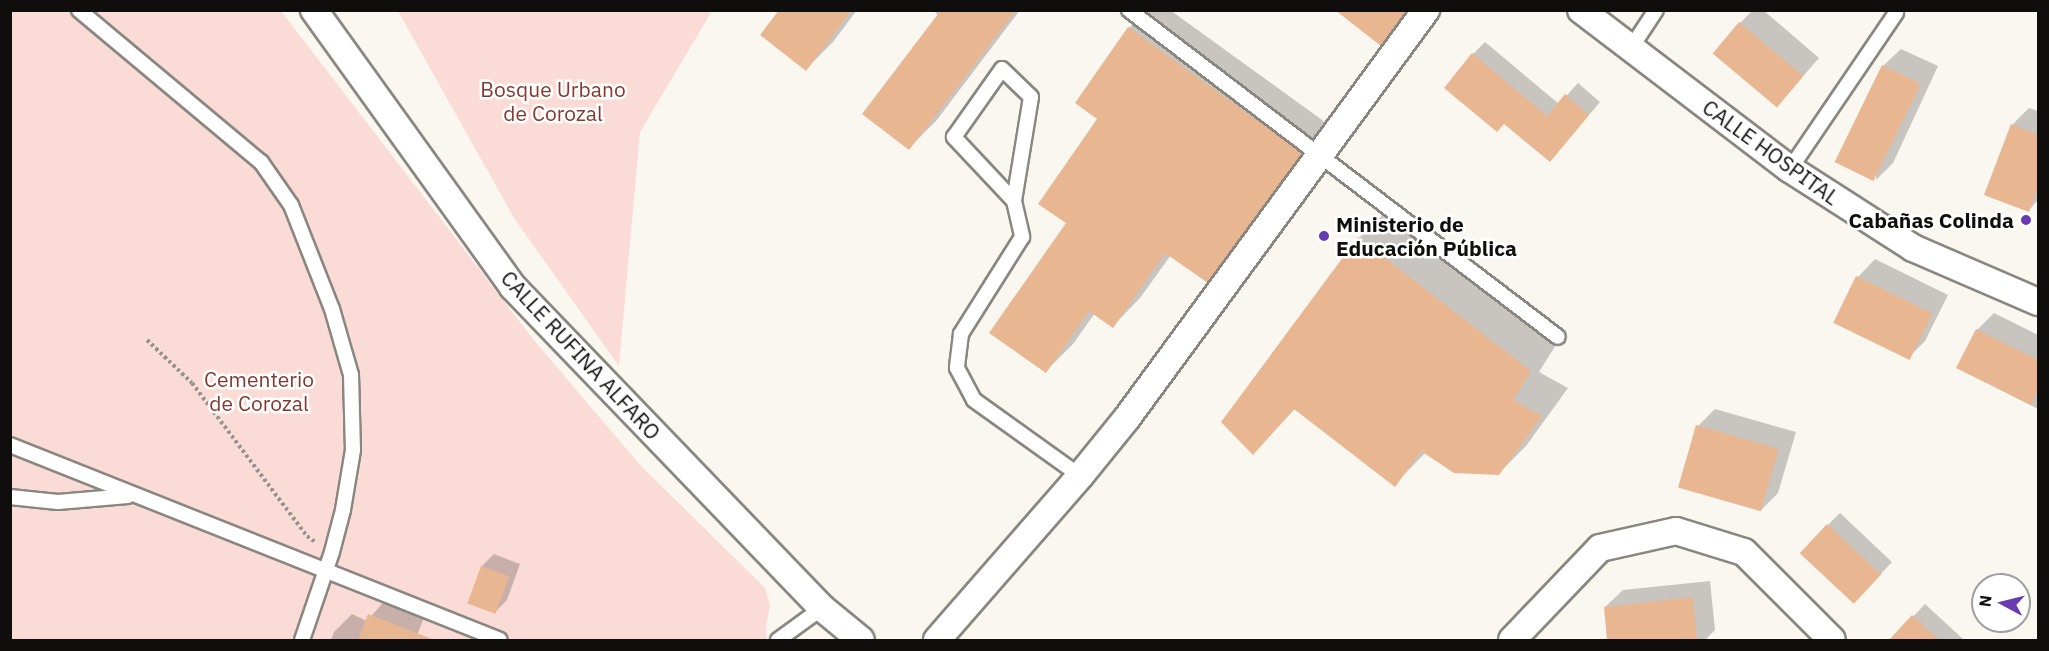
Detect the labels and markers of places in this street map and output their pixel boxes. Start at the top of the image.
place label: Cabañas Colinda [1849,207,2014,233]
place label: Ministerio de Educación Pública [1336,211,1517,261]
marker: Cabañas Colinda [2019,213,2033,227]
marker: Ministerio de Educación Pública [1317,229,1331,243]

